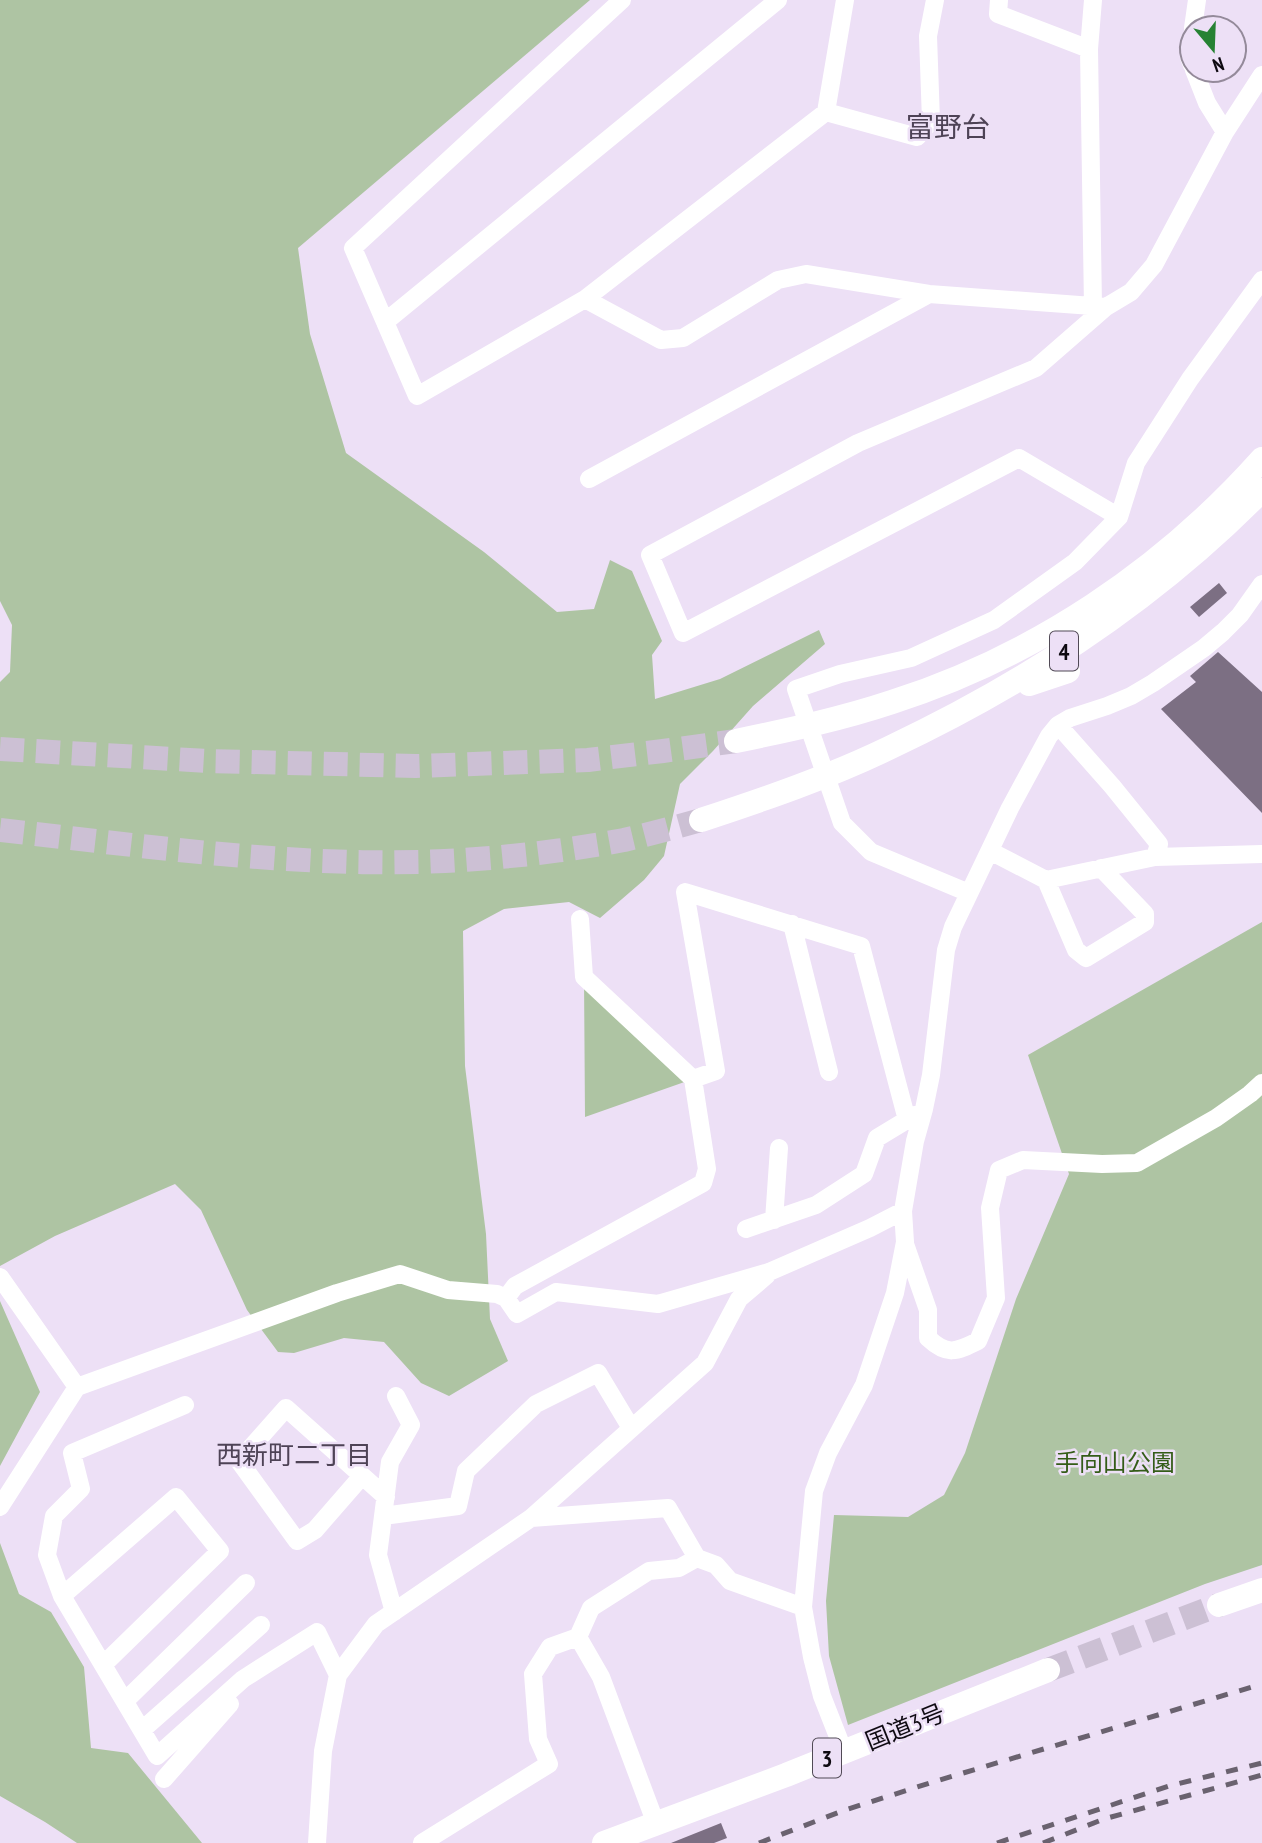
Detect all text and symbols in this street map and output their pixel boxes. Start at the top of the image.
north arrow [1178,14,1248,84]
text: N [1210,52,1227,78]
district label: 富野台 [906,108,990,145]
road number: 4 [1050,632,1078,670]
district label: 西新町二丁目 [216,1438,372,1471]
park label: 手向山公園 [1055,1447,1175,1478]
street label: 国道3号 [861,1697,949,1757]
road number: 3 [813,1738,841,1778]

